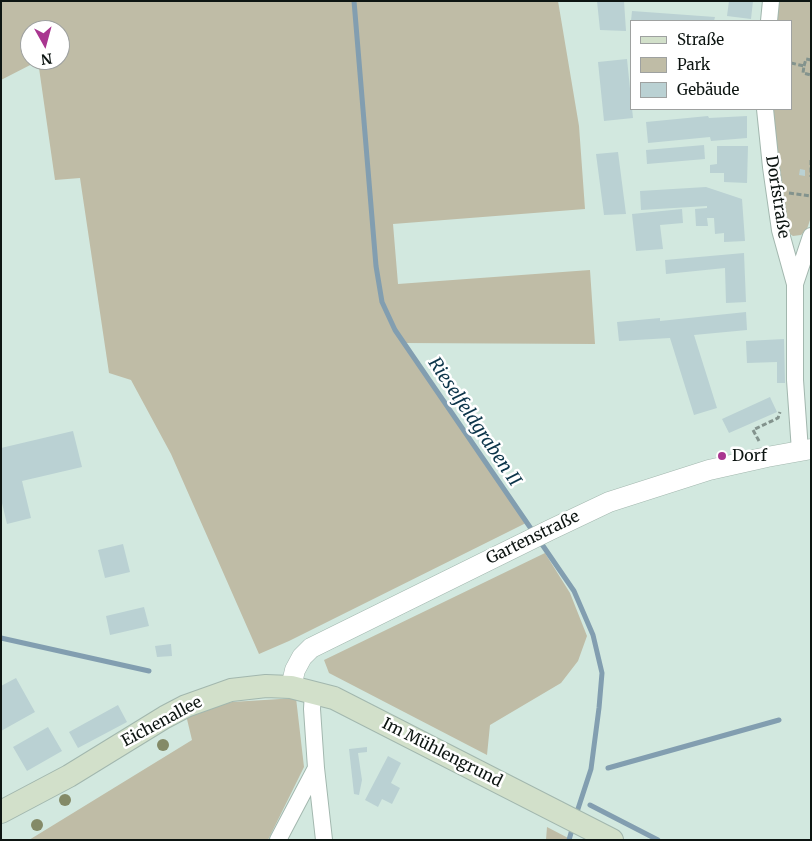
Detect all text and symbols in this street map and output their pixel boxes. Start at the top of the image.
north arrow [20,20,70,70]
legend [630,20,792,110]
text: Straße [677,30,724,49]
text: N [40,49,53,69]
text: Park [677,55,710,74]
text: Gebäude [677,80,739,99]
street label: Dorfstraße [761,154,793,240]
water label: Rieselfeldgraben II [423,354,525,490]
place label: Dorf [732,446,767,466]
marker: Dorf [716,450,728,462]
street label: Gartenstraße [483,507,583,569]
street label: Eichenallee [119,693,205,751]
street label: Im Mühlengrund [379,714,505,792]

